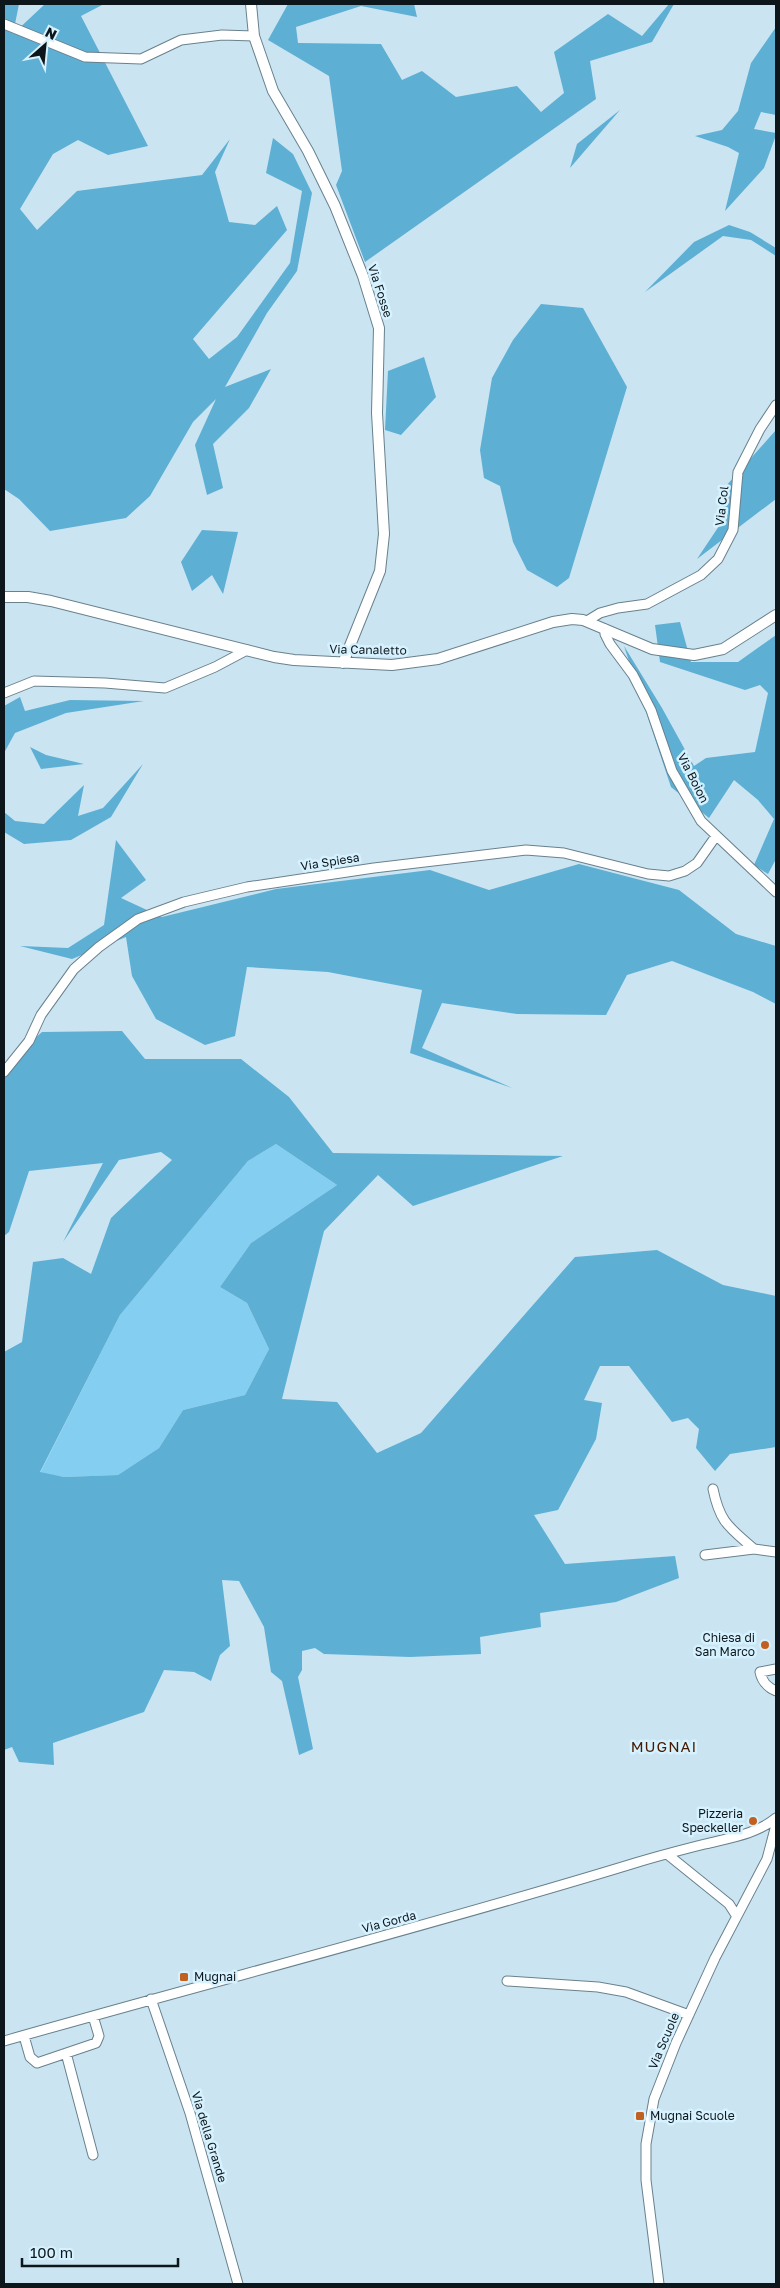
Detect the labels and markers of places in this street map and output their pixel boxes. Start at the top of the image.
place label: Chiesa di San Marco [695,1630,755,1659]
marker: Chiesa di San Marco [759,1639,771,1651]
place label: Pizzeria Speckeller [682,1806,743,1835]
marker: Pizzeria Speckeller [747,1815,759,1827]
place label: Mugnai [194,1969,236,1984]
marker: Mugnai [178,1971,190,1983]
place label: Mugnai Scuole [650,2108,735,2123]
marker: Mugnai Scuole [634,2110,646,2122]

